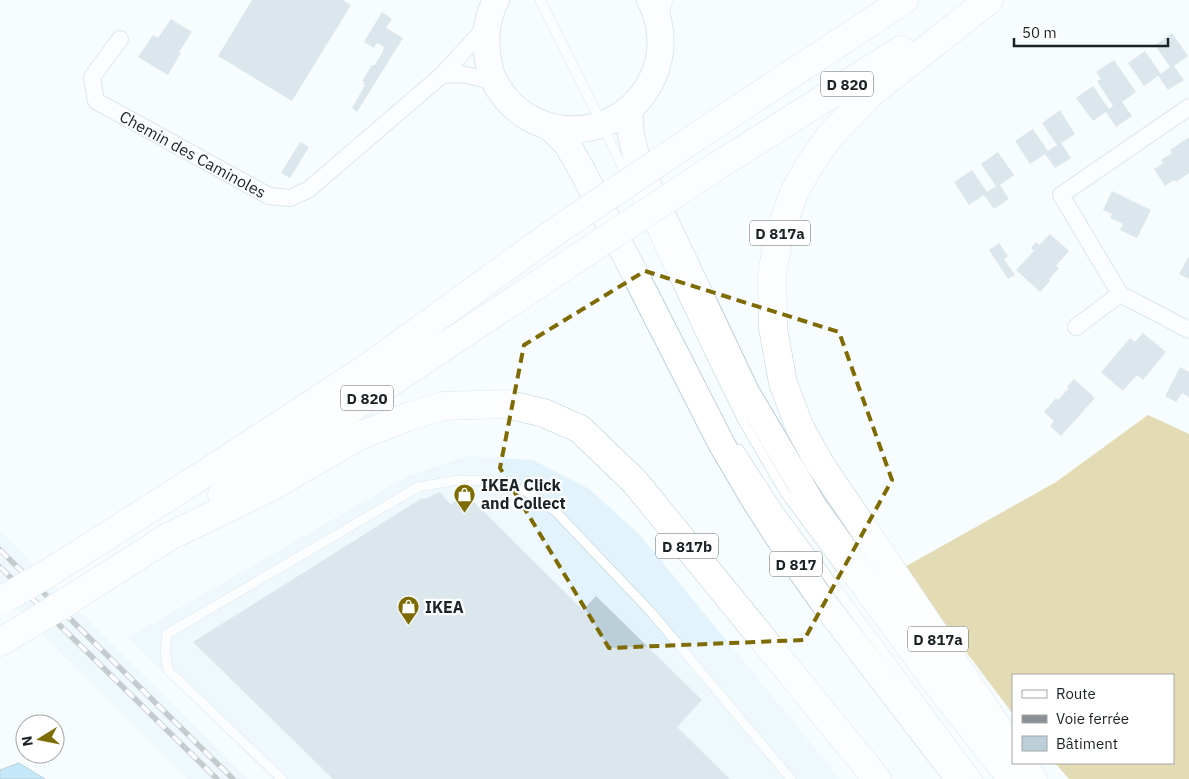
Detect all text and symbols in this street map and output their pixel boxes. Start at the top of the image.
scale bar [1014,15,1168,47]
text: 50 m [1022,23,1057,42]
road number: D 820 [821,72,873,96]
street label: Chemin des Caminoles [116,106,269,202]
road number: D 817a [750,220,810,246]
road number: D 820 [341,386,393,410]
place label: IKEA Click and Collect [481,475,566,513]
shop icon: IKEA Click and Collect [453,482,477,513]
road number: D 817b [656,534,718,558]
road number: D 817 [770,552,822,576]
shop icon: IKEA [397,595,421,626]
place label: IKEA [425,597,464,617]
road number: D 817a [908,626,968,652]
legend [1012,674,1174,764]
text: Route [1056,684,1096,703]
text: Voie ferrée [1056,709,1129,728]
north arrow [15,714,65,764]
text: Bâtiment [1056,734,1118,753]
text: N [17,735,37,748]

